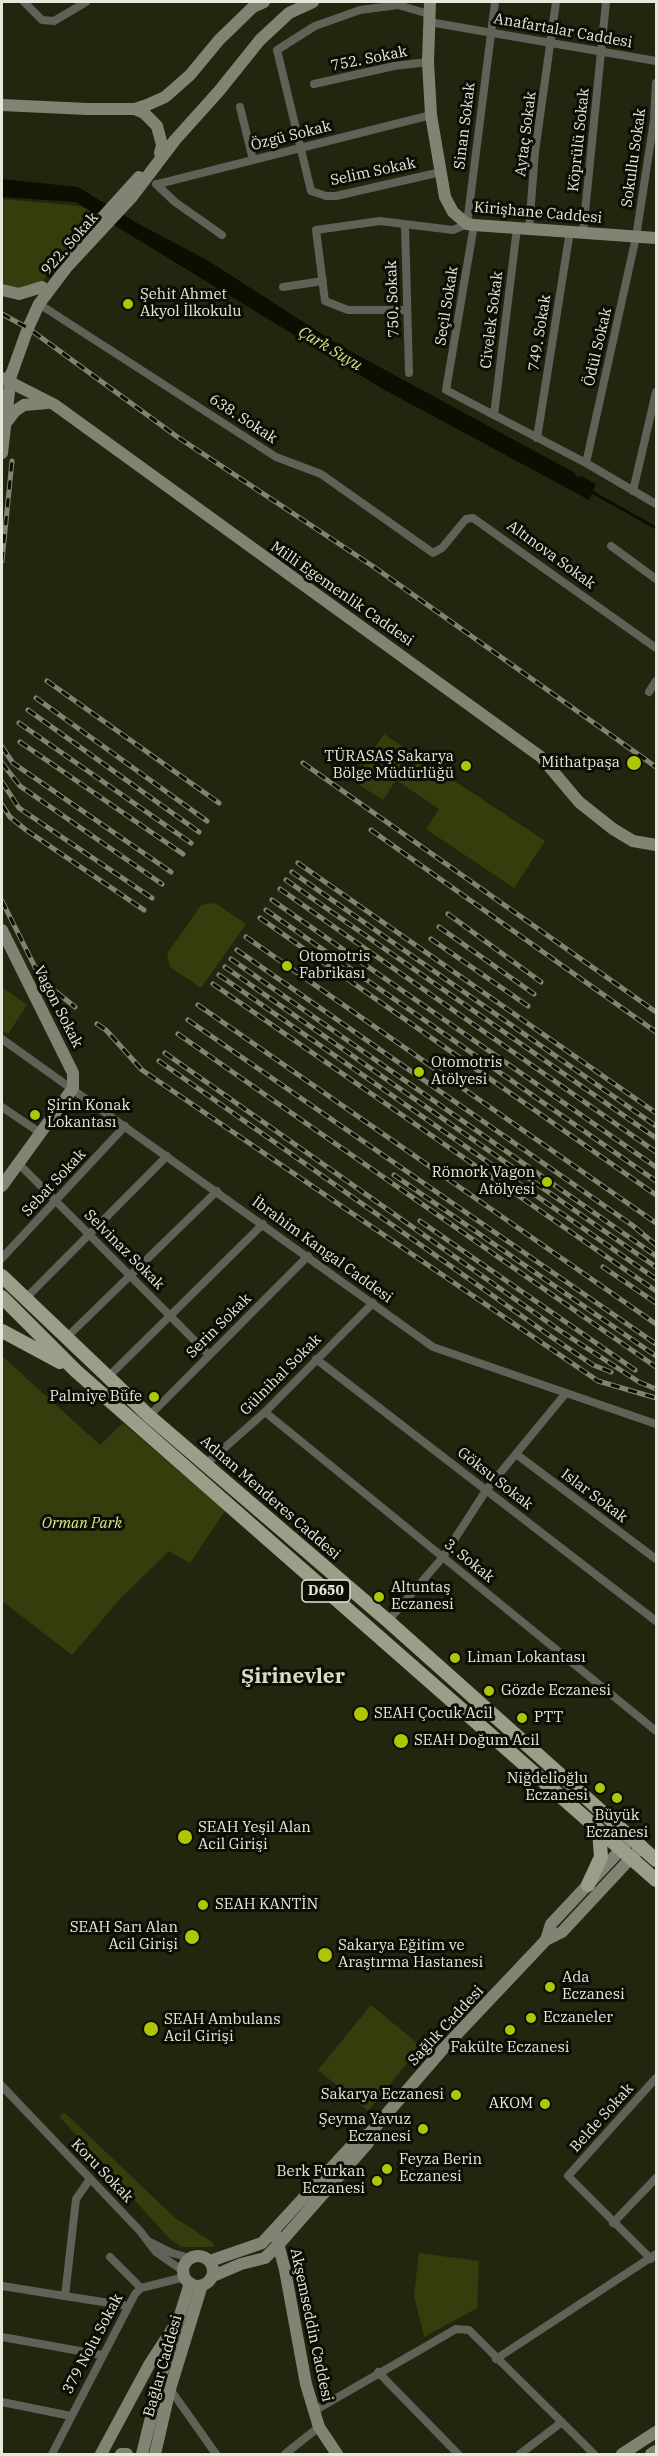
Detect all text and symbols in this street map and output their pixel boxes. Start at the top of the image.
street label: Anafartalar Caddesi [492,10,634,52]
street label: 752. Sokak [329,43,409,75]
street label: Sinan Sokak [451,82,479,170]
street label: Köprülü Sokak [565,87,593,193]
street label: Aytaç Sokak [512,90,540,178]
street label: Sokullu Sokak [618,107,650,209]
street label: Özgü Sokak [249,117,333,155]
street label: Selim Sokak [329,154,417,190]
street label: Kirişhane Caddesi [473,198,603,228]
street label: 922. Sokak [38,209,102,279]
street label: 750. Sokak [383,260,403,338]
street label: Seçil Sokak [432,265,462,347]
street label: Civelek Sokak [477,270,507,370]
place label: Şehit Ahmet Akyol İlkokulu [140,286,242,321]
street label: 749. Sokak [525,293,555,373]
marker: Şehit Ahmet Akyol İlkokulu [121,297,135,311]
street label: Ödül Sokak [580,306,616,388]
water label: Çark Suyu [295,322,365,376]
street label: 638. Sokak [206,390,280,448]
street label: Altınova Sokak [503,517,599,593]
street label: Milli Egemenlik Caddesi [267,538,417,650]
place label: TÜRASAŞ Sakarya Bölge Müdürlüğü [324,748,454,783]
place label: Mithatpaşa [541,754,620,772]
marker: Mithatpaşa [625,754,643,772]
marker: TÜRASAŞ Sakarya Bölge Müdürlüğü [459,759,473,773]
place label: Otomotris Fabrikası [299,948,370,983]
marker: Otomotris Fabrikası [280,959,294,973]
street label: Vagon Sokak [30,963,86,1051]
place label: Otomotris Atölyesi [431,1054,502,1089]
marker: Otomotris Atölyesi [412,1065,426,1079]
place label: Şirin Konak Lokantası [47,1097,130,1132]
marker: Şirin Konak Lokantası [28,1108,42,1122]
street label: Sebat Sokak [18,1145,90,1221]
place label: Römork Vagon Atölyesi [432,1164,535,1199]
marker: Römork Vagon Atölyesi [540,1175,554,1189]
street label: İbrahim Kangal Caddesi [248,1193,396,1307]
street label: Selvinaz Sokak [80,1206,168,1294]
street label: Serin Sokak [183,1290,255,1362]
street label: Gülnihal Sokak [237,1331,325,1419]
place label: Palmiye Büfe [49,1388,142,1406]
marker: Palmiye Büfe [147,1390,161,1404]
street label: Adnan Menderes Caddesi [196,1432,344,1564]
street label: Göksu Sokak [454,1444,536,1514]
street label: Islar Sokak [557,1465,631,1527]
park label: Orman Park [42,1515,122,1533]
street label: 3. Sokak [440,1535,498,1587]
place label: Altuntaş Eczanesi [391,1579,454,1614]
road number: D650 [302,1580,350,1602]
marker: Altuntaş Eczanesi [372,1590,386,1604]
place label: Liman Lokantası [467,1649,586,1667]
marker: Liman Lokantası [448,1651,462,1665]
district label: Şirinevler [241,1664,345,1690]
place label: Gözde Eczanesi [501,1682,611,1700]
marker: Gözde Eczanesi [482,1684,496,1698]
marker: SEAH Çocuk Acil [352,1705,370,1723]
place label: SEAH Çocuk Acil [374,1705,493,1723]
place label: PTT [534,1709,563,1727]
marker: PTT [515,1711,529,1725]
marker: SEAH Doğum Acil [392,1732,410,1750]
place label: SEAH Doğum Acil [414,1732,540,1750]
place label: Niğdelioğlu Eczanesi [507,1770,588,1805]
marker: Niğdelioğlu Eczanesi [593,1781,607,1795]
marker: Büyük Eczanesi [610,1791,624,1805]
place label: Büyük Eczanesi [586,1807,648,1842]
place label: SEAH Yeşil Alan Acil Girişi [198,1819,311,1854]
marker: SEAH Yeşil Alan Acil Girişi [176,1828,194,1846]
place label: SEAH KANTİN [215,1896,318,1914]
marker: SEAH KANTİN [196,1898,210,1912]
place label: SEAH Sarı Alan Acil Girişi [70,1919,178,1954]
marker: SEAH Sarı Alan Acil Girişi [183,1928,201,1946]
place label: Sakarya Eğitim ve Araştırma Hastanesi [338,1937,483,1972]
marker: Sakarya Eğitim ve Araştırma Hastanesi [316,1946,334,1964]
place label: Ada Eczanesi [562,1969,625,2004]
marker: Ada Eczanesi [543,1980,557,1994]
street label: Sağlık Caddesi [404,1982,488,2070]
place label: Eczaneler [543,2009,613,2027]
place label: SEAH Ambulans Acil Girişi [164,2011,280,2046]
marker: Eczaneler [524,2011,538,2025]
marker: SEAH Ambulans Acil Girişi [142,2020,160,2038]
marker: Fakülte Eczanesi [503,2023,517,2037]
place label: Fakülte Eczanesi [451,2039,569,2057]
street label: Belde Sokak [566,2080,638,2156]
place label: Sakarya Eczanesi [321,2086,444,2104]
marker: Sakarya Eczanesi [449,2088,463,2102]
place label: AKOM [489,2095,533,2113]
marker: AKOM [538,2097,552,2111]
place label: Şeyma Yavuz Eczanesi [319,2111,411,2146]
marker: Şeyma Yavuz Eczanesi [416,2122,430,2136]
street label: Koru Sokak [67,2135,137,2207]
place label: Feyza Berin Eczanesi [399,2151,482,2186]
marker: Feyza Berin Eczanesi [380,2162,394,2176]
place label: Berk Furkan Eczanesi [277,2163,365,2198]
marker: Berk Furkan Eczanesi [370,2174,384,2188]
street label: Akşemseddin Caddesi [286,2247,336,2403]
street label: 379 Nolu Sokak [59,2291,127,2397]
street label: Bağlar Caddesi [140,2313,186,2419]

